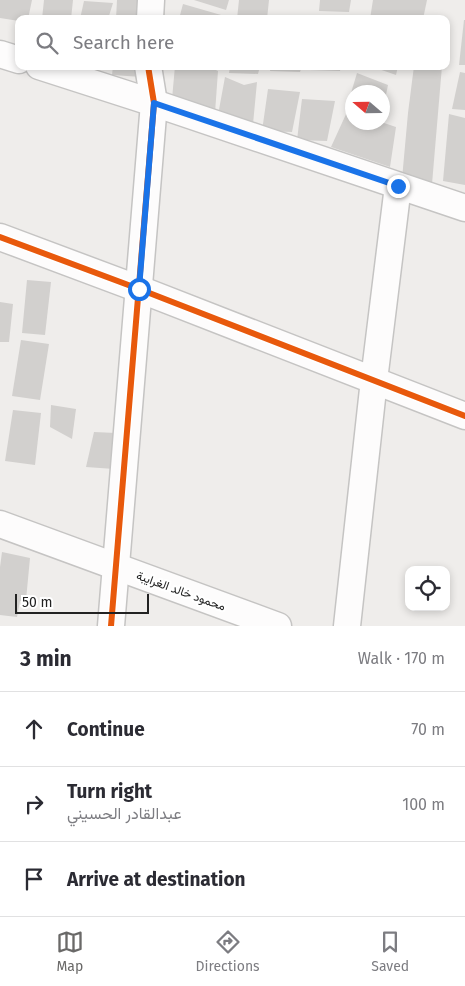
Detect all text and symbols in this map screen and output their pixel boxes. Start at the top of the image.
search box [15,15,450,70]
icon: search [33,29,61,57]
text: Search here [73,31,174,54]
north arrow [345,85,390,130]
route end [387,175,410,198]
route start [128,278,151,301]
map controls [405,566,450,611]
button: locate [405,566,450,611]
street label: محمود خالد الغرايبة [134,568,227,615]
scale bar [15,591,149,614]
text: 50 m [22,594,53,611]
text: 3 min [20,646,72,672]
text: Walk · 170 m [358,649,445,668]
icon: ahead [20,715,48,743]
text: Continue [67,718,145,741]
text: 70 m [411,720,445,739]
text: Turn right [67,780,152,803]
icon: right [20,790,48,818]
text: 100 m [402,795,445,814]
text: عبدالقادر الحسيني [67,804,182,823]
icon: arrive [20,865,48,893]
text: Arrive at destination [67,868,246,891]
tab: Map [56,928,84,975]
tab: Directions [195,928,260,975]
tab: Saved [371,928,409,975]

